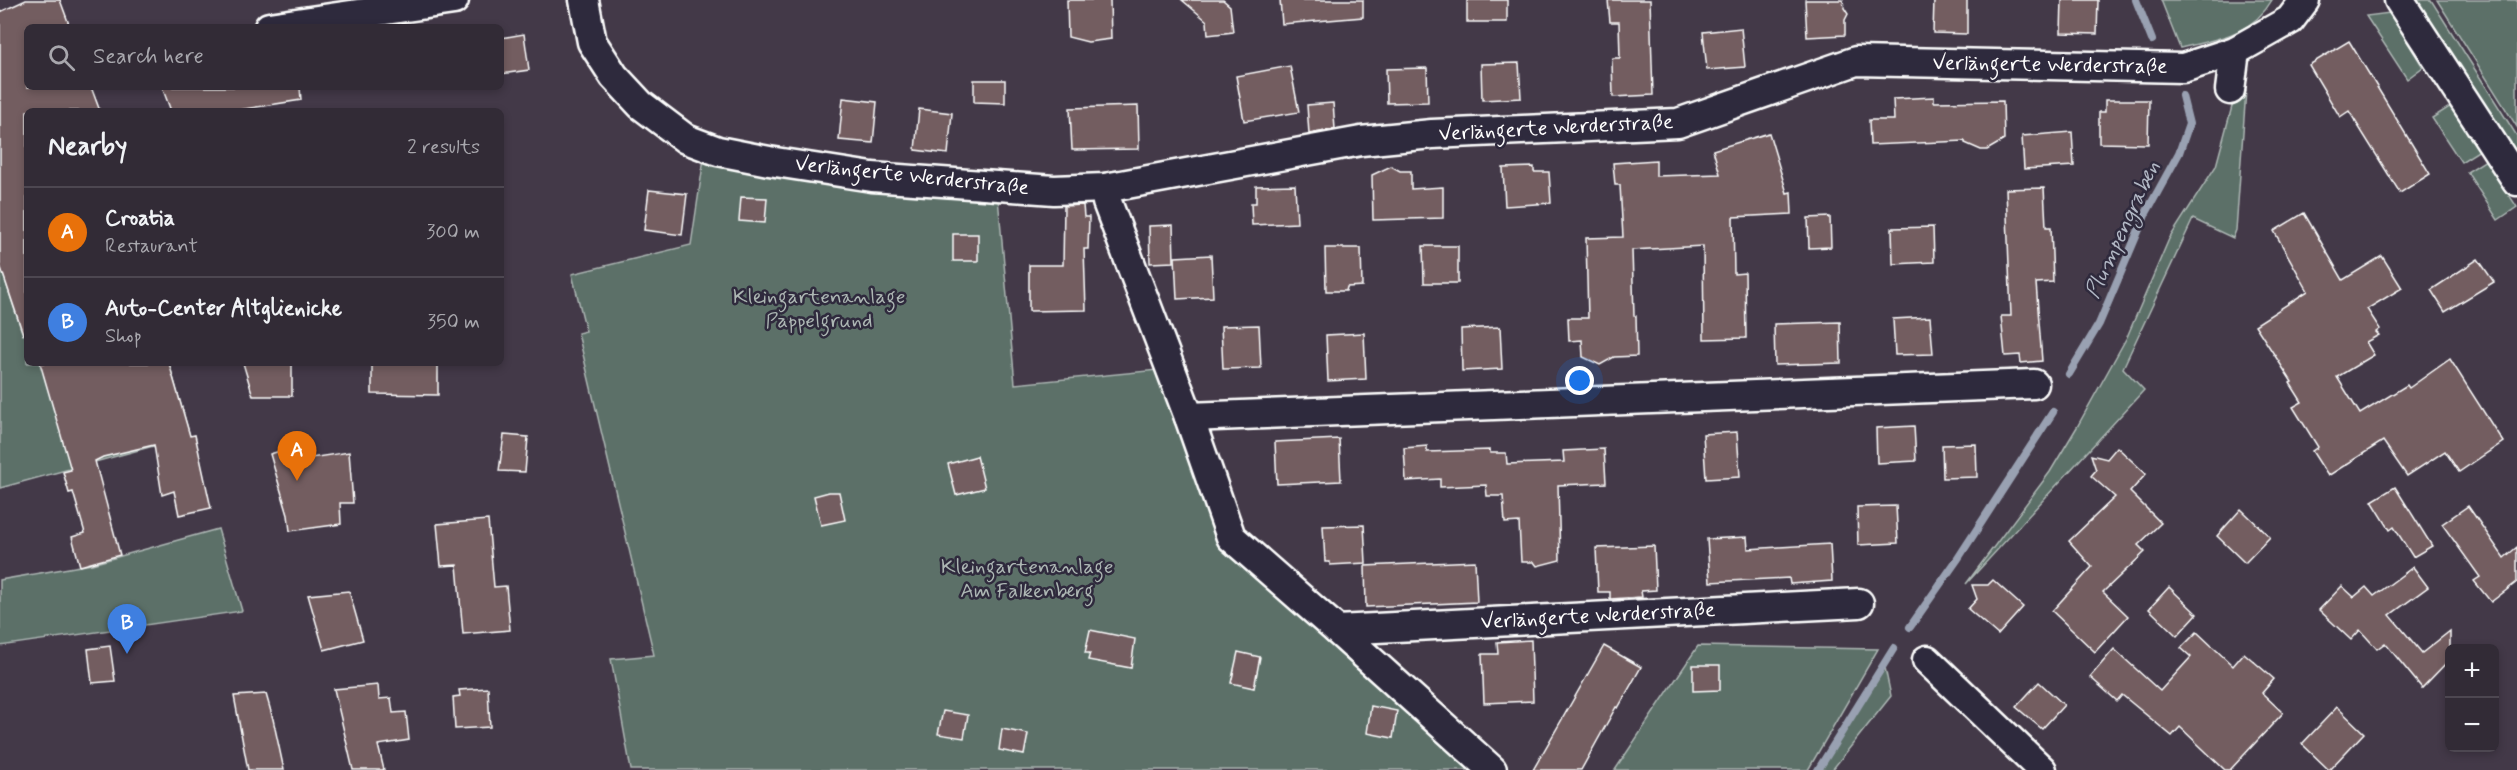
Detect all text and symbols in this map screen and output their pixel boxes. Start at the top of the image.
search box [24,24,504,90]
icon: search [45,41,78,74]
text: Search here [93,43,204,71]
street label: Verlängerte Werderstraße [1932,49,2168,83]
street label: Verlängerte Werderstraße [1438,108,1674,150]
text: Nearby [48,130,127,164]
text: 2 results [407,134,480,161]
street label: Verlängerte Werderstraße [794,150,1030,204]
water label: Plumpengraben [2079,157,2169,304]
text: Croatia [105,205,175,233]
text: A [61,219,74,246]
text: 300 m [426,219,480,246]
text: Restaurant [105,233,198,260]
park label: Kleingartenanlage Pappelgrund [733,283,905,337]
text: Auto-Center Altglienicke [105,295,342,323]
text: B [61,309,74,336]
text: 350 m [427,309,480,336]
text: Shop [105,323,142,350]
your location [1565,366,1594,395]
pin: A [278,432,316,481]
park label: Kleingartenanlage Am Falkenberg [941,553,1113,607]
street label: Verlängerte Werderstraße [1480,596,1716,638]
pin: B [108,604,146,654]
map controls [2445,644,2499,752]
button: + [2445,644,2499,698]
button: − [2445,698,2499,752]

